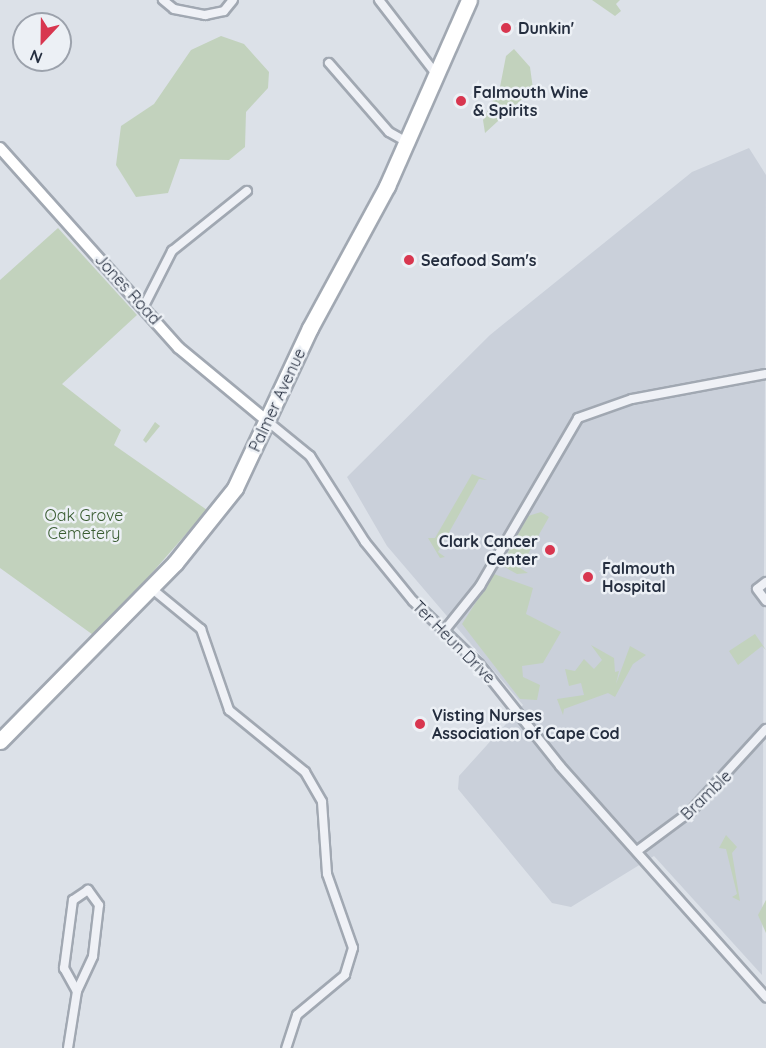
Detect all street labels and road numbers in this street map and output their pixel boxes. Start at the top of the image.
street label: Jones Road [91,250,165,328]
street label: Palmer Avenue [245,345,309,455]
street label: Ter Heun Drive [409,597,499,687]
street label: Bramble [677,766,735,824]

